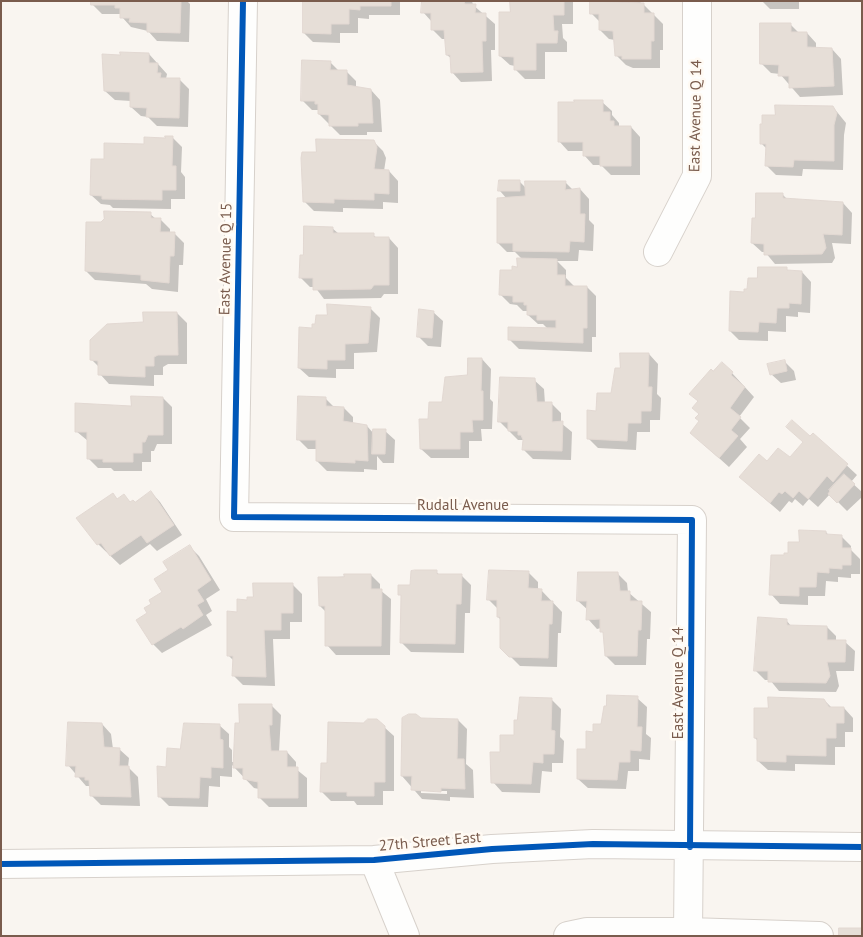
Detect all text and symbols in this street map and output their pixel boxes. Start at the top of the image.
street label: East Avenue Q 14 [686,60,706,172]
street label: East Avenue Q 15 [216,203,236,315]
street label: Rudall Avenue [417,497,509,515]
street label: East Avenue Q 14 [670,627,688,739]
street label: 27th Street East [378,829,482,855]

